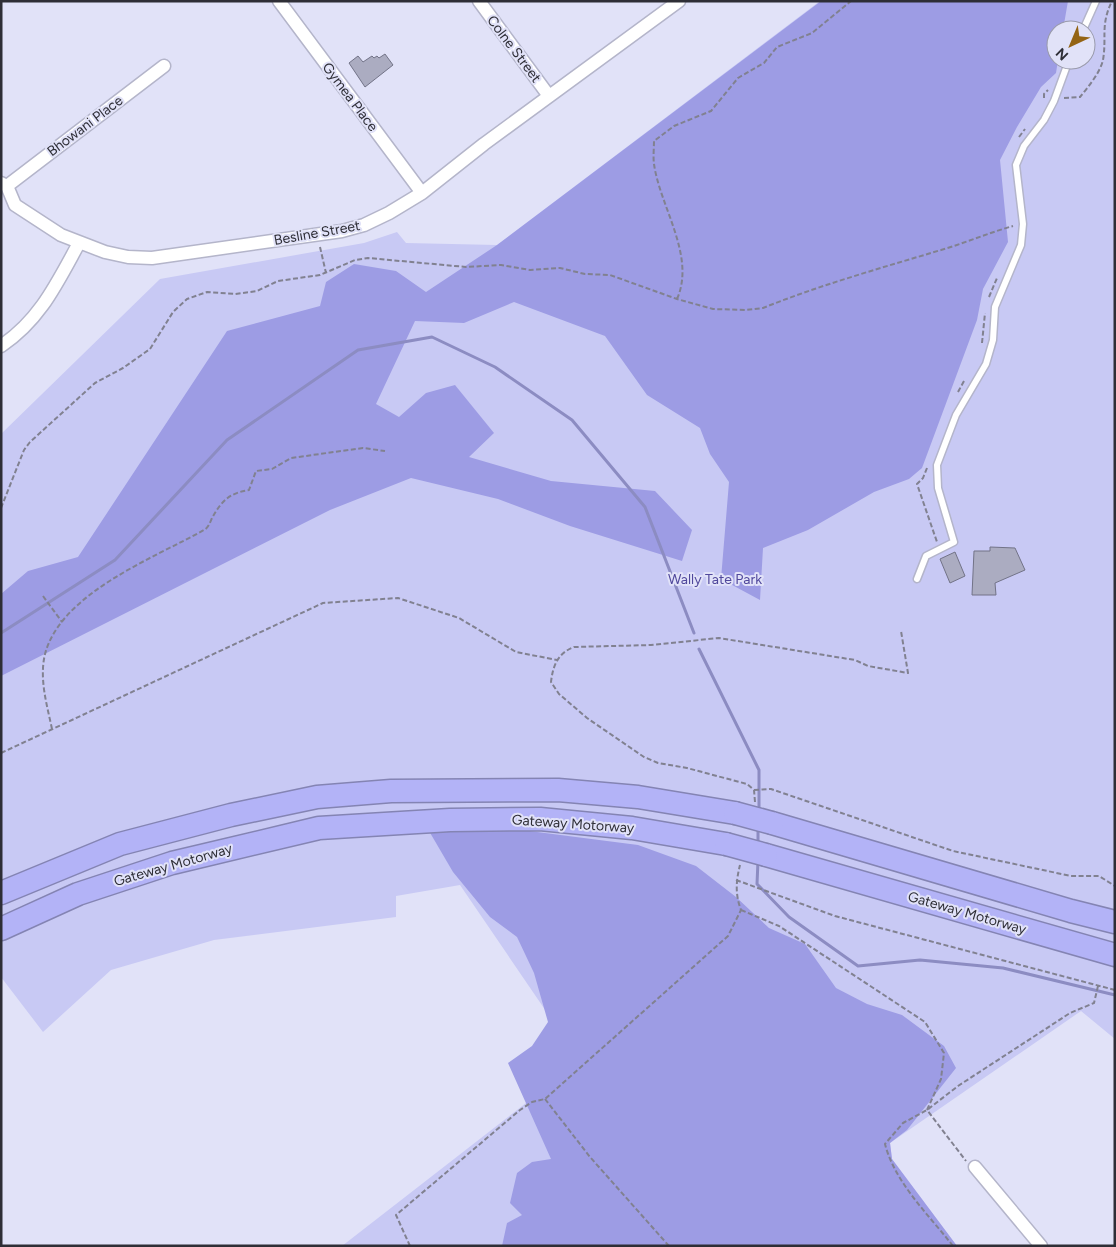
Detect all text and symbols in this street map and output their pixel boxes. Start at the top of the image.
street label: Colne Street [483,12,545,86]
north arrow [1046,20,1096,70]
text: N [1053,44,1072,64]
street label: Gymea Place [319,59,382,135]
street label: Bhowani Place [44,92,126,160]
street label: Besline Street [273,217,361,249]
park label: Wally Tate Park [668,571,762,588]
street label: Gateway Motorway [511,811,635,837]
street label: Gateway Motorway [112,840,235,890]
street label: Gateway Motorway [906,888,1029,938]

